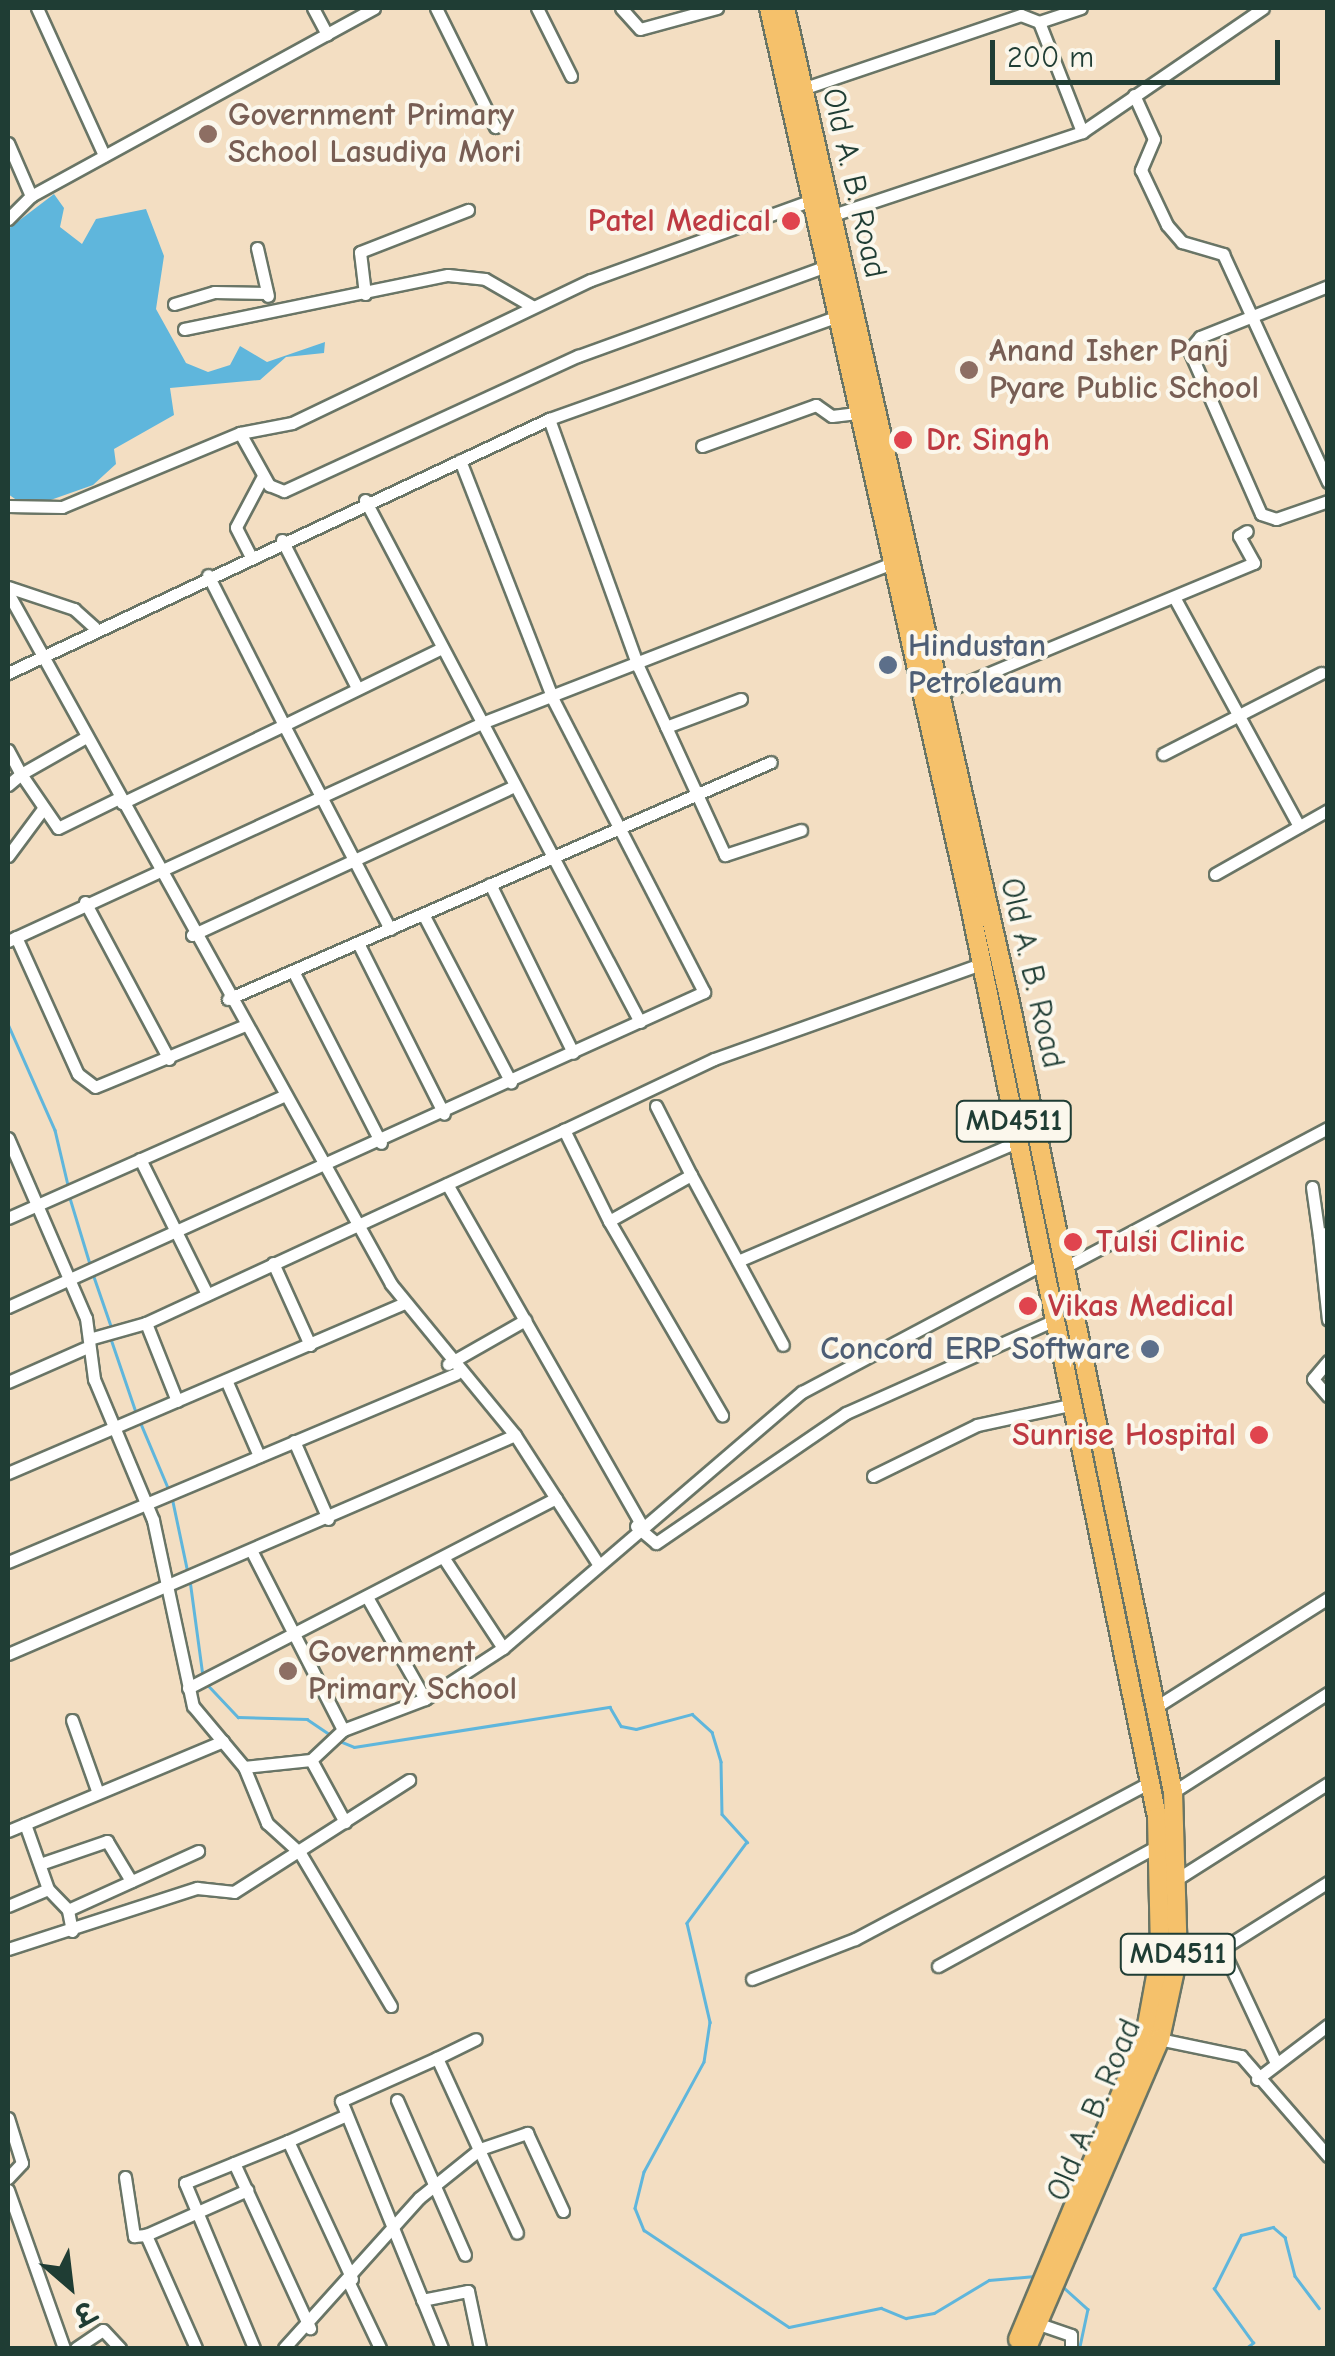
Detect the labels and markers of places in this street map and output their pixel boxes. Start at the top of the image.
place label: Government Primary School Lasudiya Mori [228,97,522,172]
marker: Government Primary School Lasudiya Mori [197,123,219,145]
place label: Patel Medical [588,202,771,240]
marker: Patel Medical [780,210,802,232]
place label: Anand Isher Panj Pyare Public School [989,333,1259,408]
marker: Anand Isher Panj Pyare Public School [958,359,980,381]
place label: Dr. Singh [926,421,1050,459]
marker: Dr. Singh [890,427,916,453]
place label: Hindustan Petroleaum [908,628,1062,703]
marker: Hindustan Petroleaum [877,654,899,676]
place label: Tulsi Clinic [1096,1223,1244,1261]
marker: Tulsi Clinic [1060,1229,1086,1255]
place label: Vikas Medical [1048,1287,1234,1325]
marker: Vikas Medical [1017,1295,1039,1317]
place label: Concord ERP Software [820,1330,1130,1368]
marker: Concord ERP Software [1139,1338,1161,1360]
place label: Sunrise Hospital [1012,1416,1236,1454]
marker: Sunrise Hospital [1246,1422,1272,1448]
place label: Government Primary School [308,1634,517,1709]
marker: Government Primary School [277,1660,299,1682]

